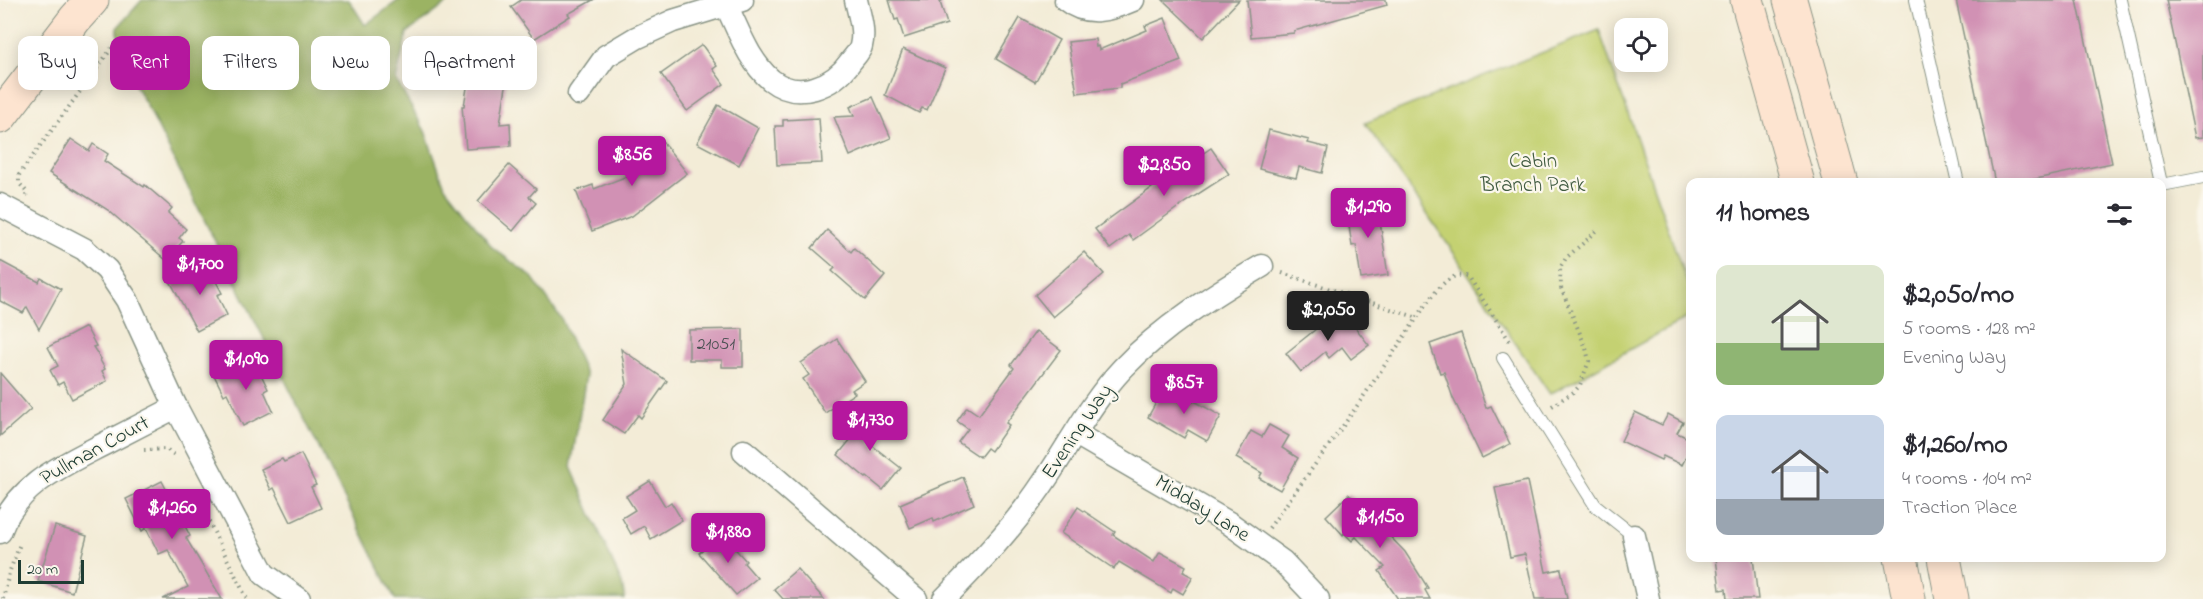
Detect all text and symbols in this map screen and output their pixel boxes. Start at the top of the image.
map controls [1614,18,1668,72]
button: locate [1614,18,1668,72]
chip: Buy [18,36,98,90]
chip: Rent [110,36,190,90]
chip: Filters [202,36,299,90]
chip: New [311,36,390,90]
chip: Apartment [402,36,537,90]
pin: $856 [596,136,668,187]
text: $856 [612,141,652,170]
pin: $2,850 [1115,146,1213,197]
park label: Cabin Branch Park [1480,147,1586,201]
text: $2,850 [1137,151,1191,180]
pin: $1,290 [1319,188,1417,239]
text: $1,290 [1345,193,1391,222]
text: 11 homes [1716,195,1810,233]
icon: filters [2103,198,2136,231]
pin: $1,700 [151,245,249,296]
text: $1,700 [176,250,224,279]
text: $2,050/mo [1902,277,2014,315]
icon: home [1764,289,1836,361]
pin: $2,050 [1279,291,1377,342]
text: $2,050 [1301,296,1355,325]
text: 5 rooms · 128 m² [1902,315,2036,344]
house number: 21051 [697,332,736,358]
pin: $1,090 [197,340,295,391]
text: Evening Way [1902,344,2006,373]
text: $1,090 [223,345,269,374]
pin: $857 [1148,364,1220,415]
text: $857 [1164,369,1204,398]
street label: Evening Way [1035,378,1123,487]
pin: $1,730 [821,401,919,452]
text: $1,730 [846,406,894,435]
street label: Pullman Court [35,409,155,493]
text: $1,260/mo [1902,427,2008,465]
icon: home [1764,439,1836,511]
text: 4 rooms · 104 m² [1902,465,2032,494]
street label: Midday Lane [1148,468,1256,552]
pin: $1,260 [123,489,221,540]
text: $1,260 [147,494,197,523]
text: Traction Place [1902,494,2017,523]
pin: $1,150 [1331,498,1429,549]
text: $1,150 [1356,503,1404,532]
pin: $1,880 [679,513,777,564]
text: $1,880 [705,518,751,547]
scale bar [18,557,84,584]
text: 20 m [27,558,58,582]

